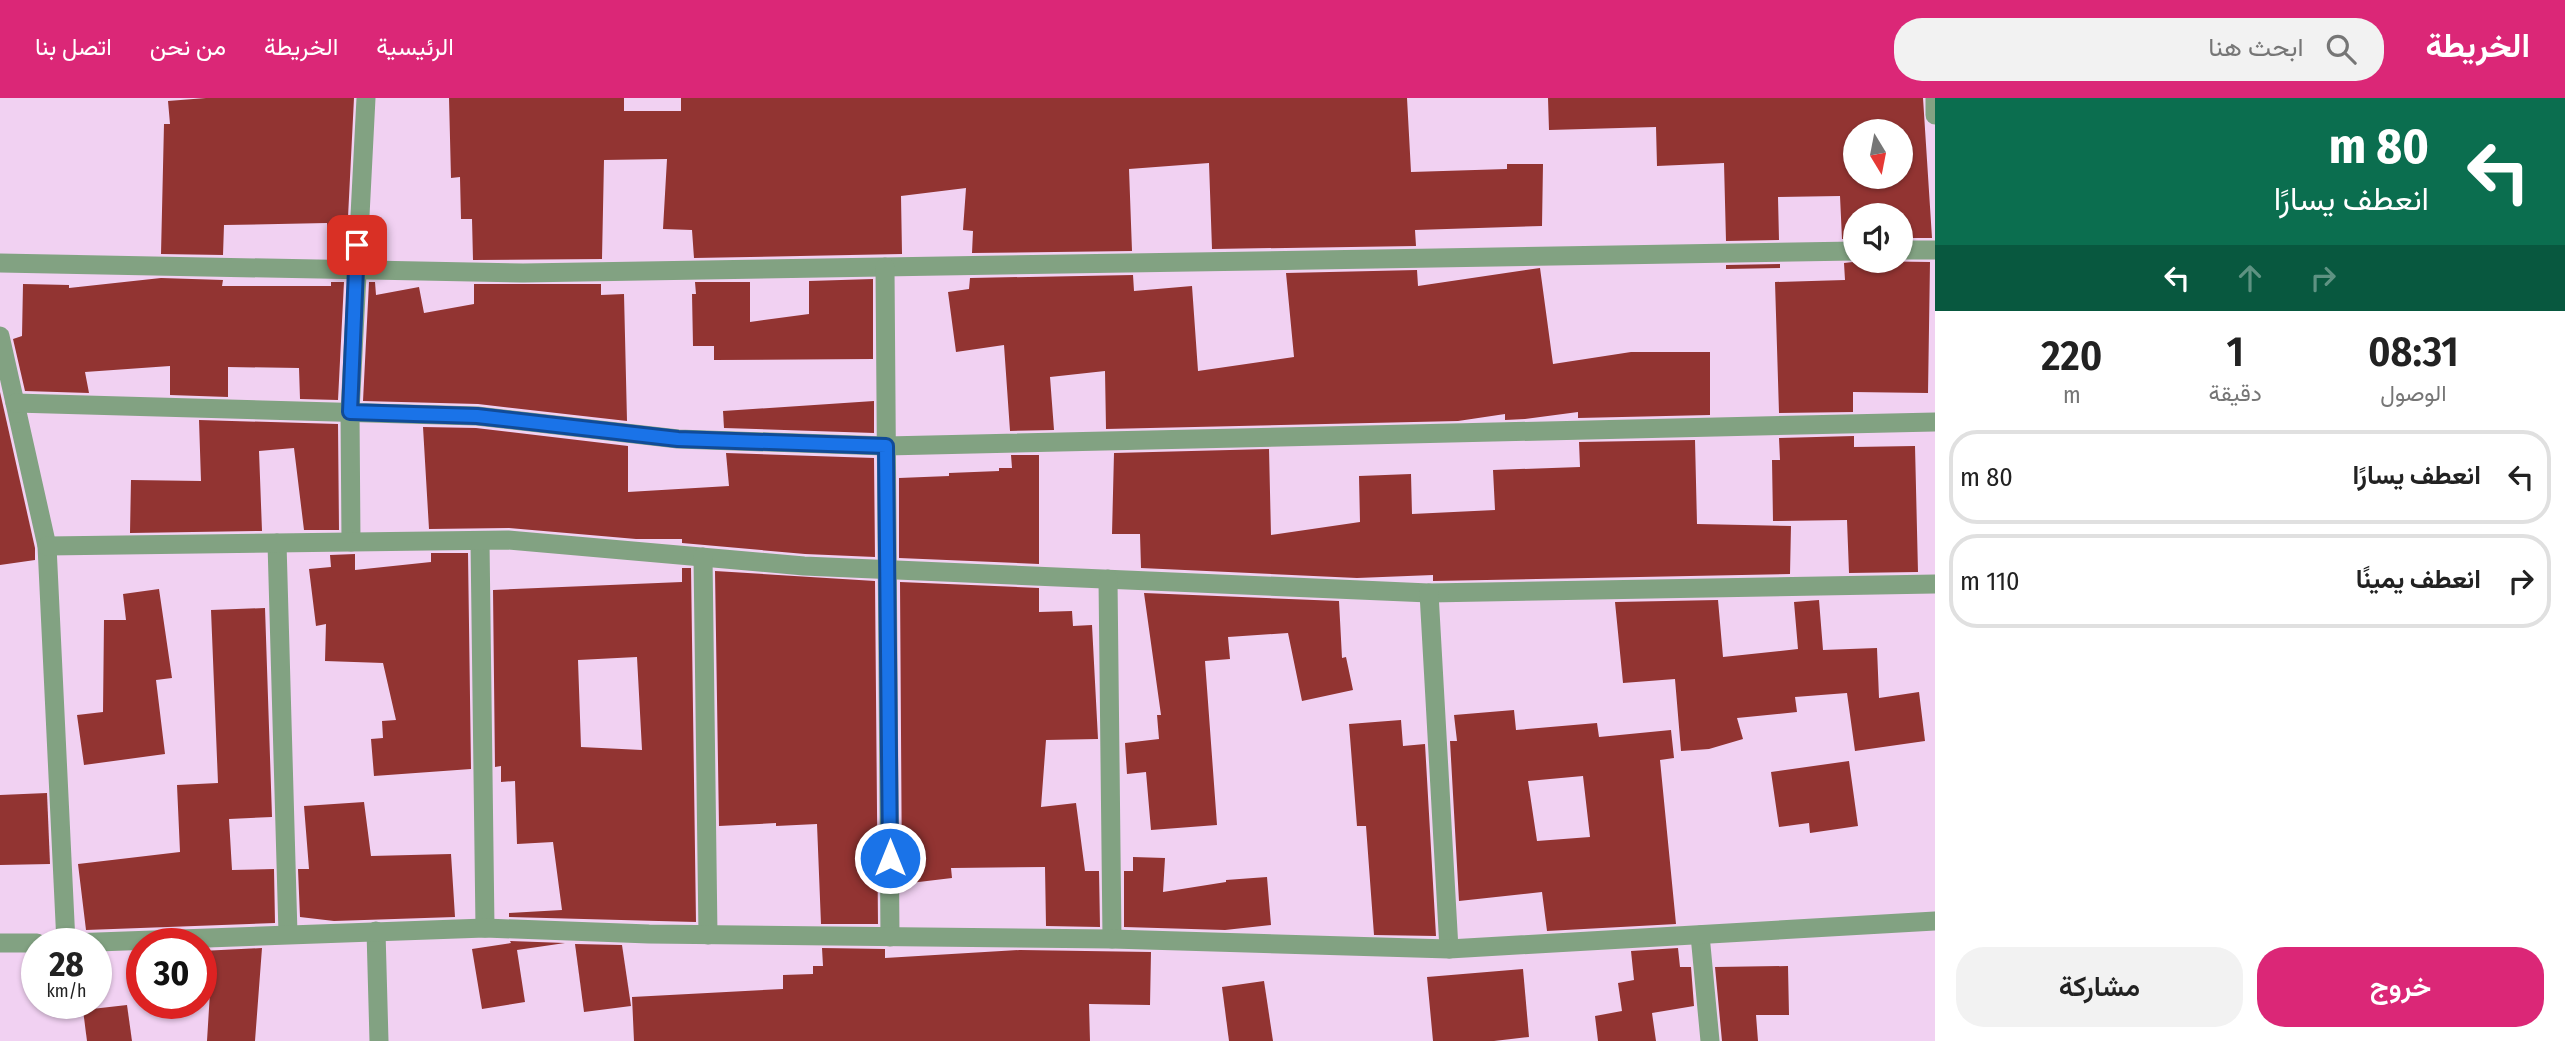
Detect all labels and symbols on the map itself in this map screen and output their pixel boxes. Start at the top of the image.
north arrow [1843,119,1913,189]
pin [327,215,387,275]
position arrow [853,821,927,895]
speed limit sign: 30 [126,928,217,1019]

